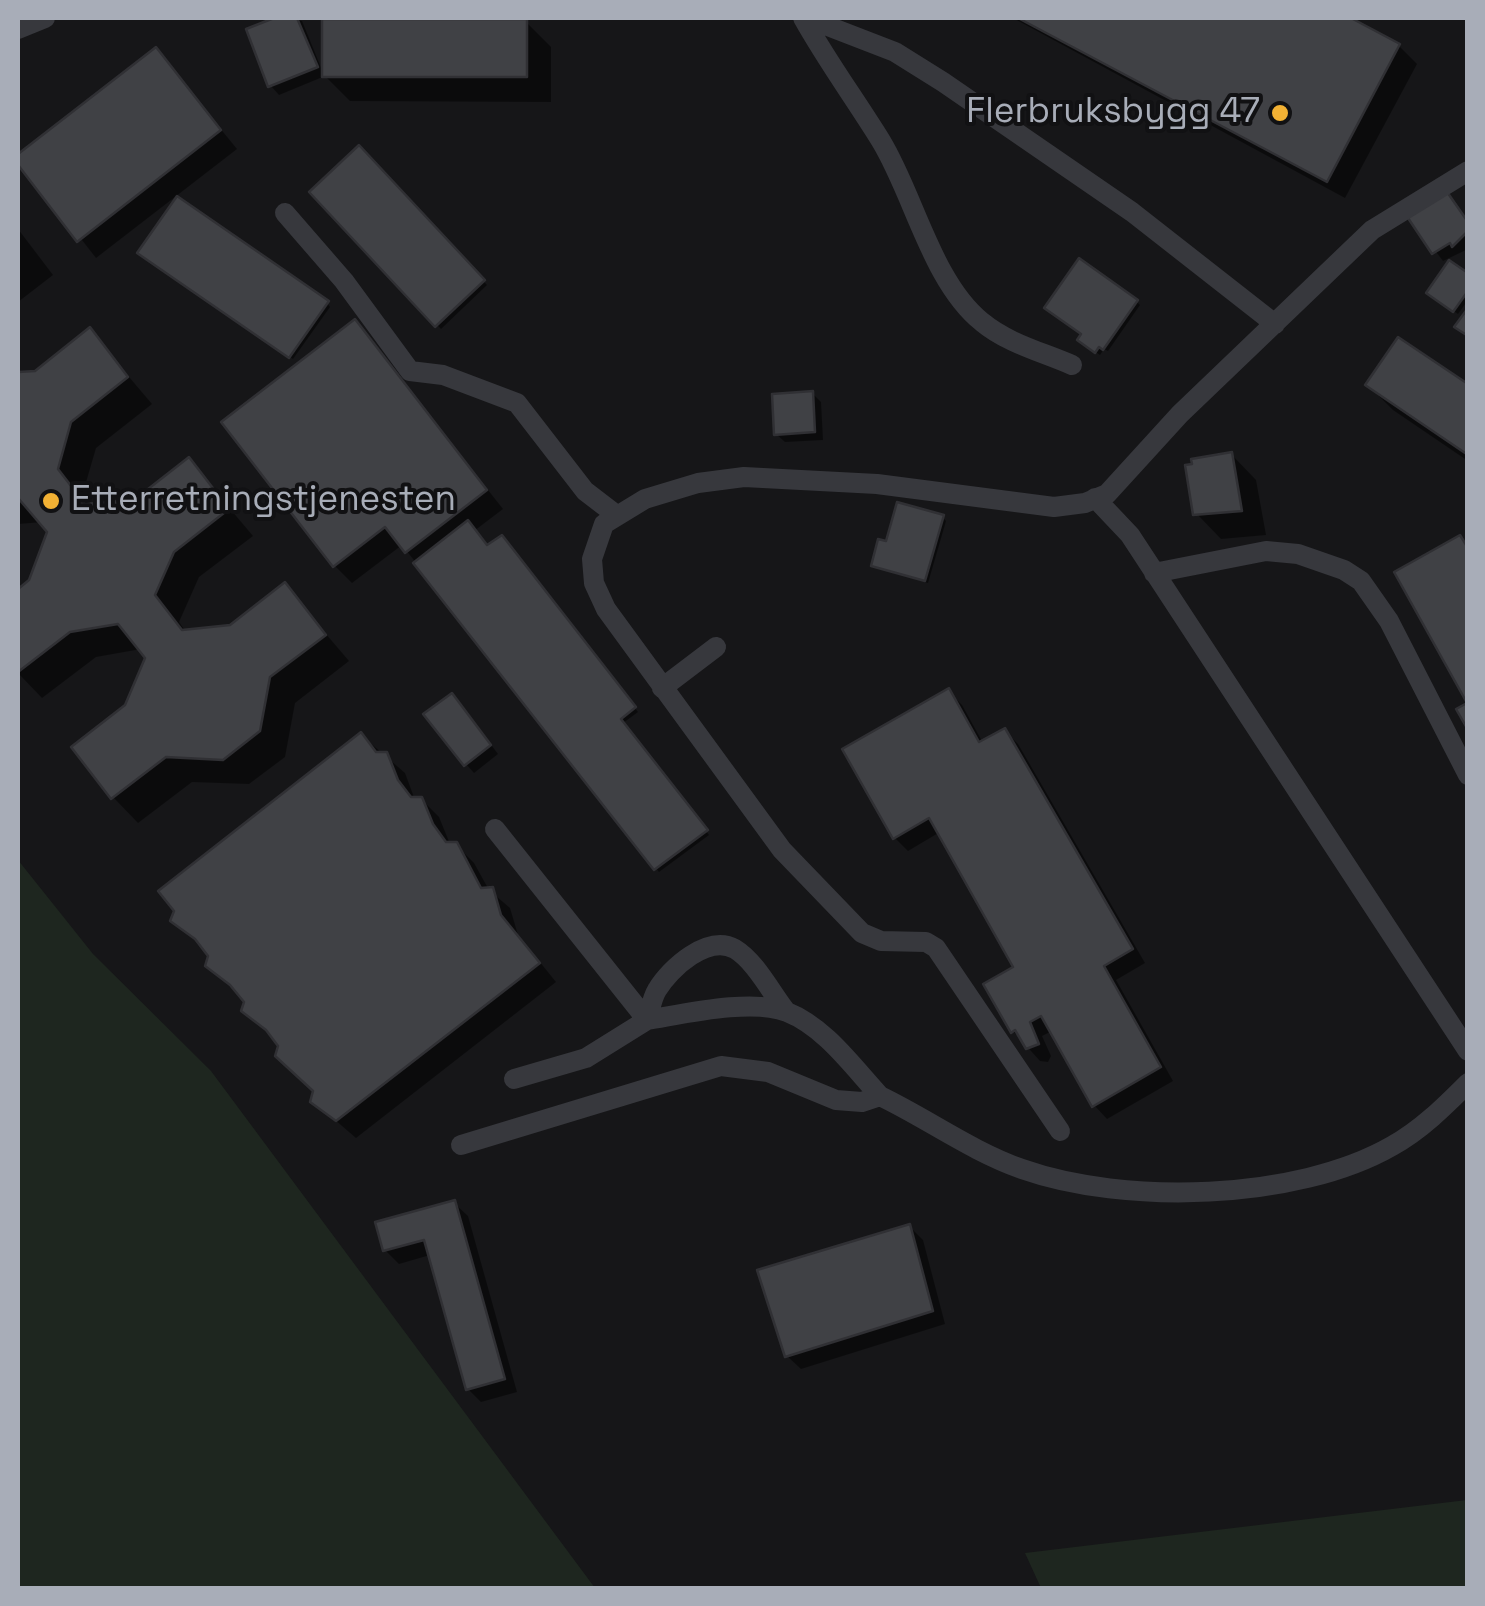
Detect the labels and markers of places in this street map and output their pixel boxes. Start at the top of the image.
place label: Flerbruksbygg 47 [966,92,1260,134]
marker: Flerbruksbygg 47 [1269,102,1291,124]
place label: Etterretningstjenesten [71,480,456,522]
marker: Etterretningstjenesten [40,490,62,512]

